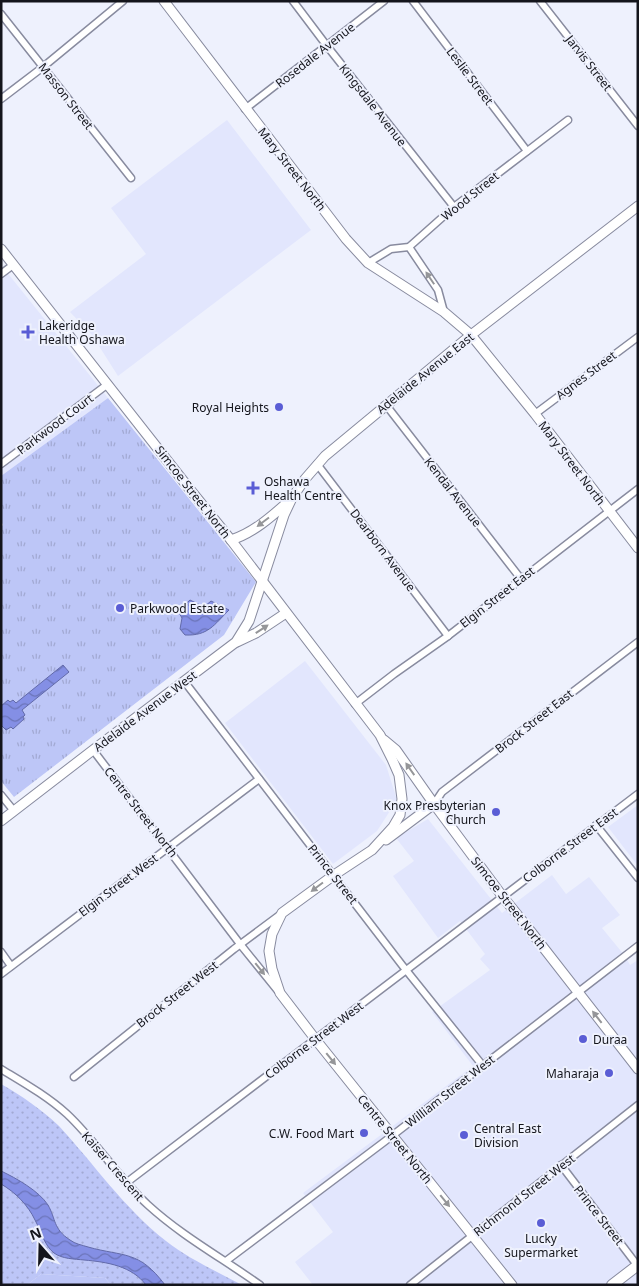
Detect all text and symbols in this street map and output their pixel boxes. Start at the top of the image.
street label: Rosedale Avenue [272,18,358,91]
street label: Jarvis Street [561,31,617,95]
street label: Leslie Street [443,44,498,109]
street label: Masson Street [35,59,98,133]
street label: Kingsdale Avenue [335,60,411,150]
street label: Mary Street North [254,124,330,214]
street label: Wood Street [438,167,503,224]
one-way arrow [425,271,435,285]
place label: Lakeridge Health Oshawa [39,317,125,348]
marker: Lakeridge Health Oshawa [21,325,35,339]
street label: Adelaide Avenue East [373,328,478,418]
street label: Agnes Street [552,346,620,403]
street label: Parkwood Court [13,389,97,458]
place label: Royal Heights [192,399,269,416]
marker: Royal Heights [273,401,285,413]
street label: Mary Street North [535,417,609,509]
street label: Simcoe Street North [151,442,235,542]
street label: Kendal Avenue [420,454,486,531]
place label: Oshawa Health Centre [264,473,342,504]
marker: Oshawa Health Centre [246,481,260,495]
street label: Dearborn Avenue [346,505,420,595]
one-way arrow [256,517,270,527]
street label: Elgin Street East [456,562,539,632]
place label: Parkwood Estate [130,600,225,617]
marker: Parkwood Estate [114,602,126,614]
one-way arrow [255,624,269,634]
street label: Adelaide Avenue West [90,666,201,755]
street label: Brock Street East [491,685,577,757]
one-way arrow [405,762,415,776]
street label: Centre Street North [100,763,182,861]
place label: Knox Presbyterian Church [384,797,486,828]
street label: Colborne Street East [519,803,622,886]
marker: Knox Presbyterian Church [490,806,502,818]
street label: Prince Street [304,840,362,908]
street label: Elgin Street West [75,849,162,920]
street label: Simcoe Street North [467,853,551,953]
one-way arrow [311,882,324,893]
street label: Brock Street West [133,956,222,1031]
one-way arrow [255,962,266,975]
street label: Colborne Street West [261,997,367,1083]
one-way arrow [592,1010,602,1024]
place label: Duraa [593,1031,627,1048]
marker: Duraa [577,1033,589,1045]
street label: William Street West [402,1050,499,1131]
one-way arrow [326,1053,337,1066]
place label: Maharaja [546,1065,599,1082]
marker: Maharaja [603,1067,615,1079]
street label: Centre Street North [354,1091,436,1187]
place label: Central East Division [474,1120,542,1151]
place label: C.W. Food Mart [269,1125,355,1142]
marker: C.W. Food Mart [358,1127,370,1139]
street label: Kaiser Crescent [78,1128,148,1205]
marker: Central East Division [458,1129,470,1141]
street label: Richmond Street West [470,1150,579,1240]
street label: Prince Street [570,1181,628,1249]
one-way arrow [440,1194,451,1207]
marker: Lucky Supermarket [535,1217,547,1229]
north arrow [15,1221,65,1271]
text: N [27,1222,44,1244]
place label: Lucky Supermarket [504,1230,578,1261]

